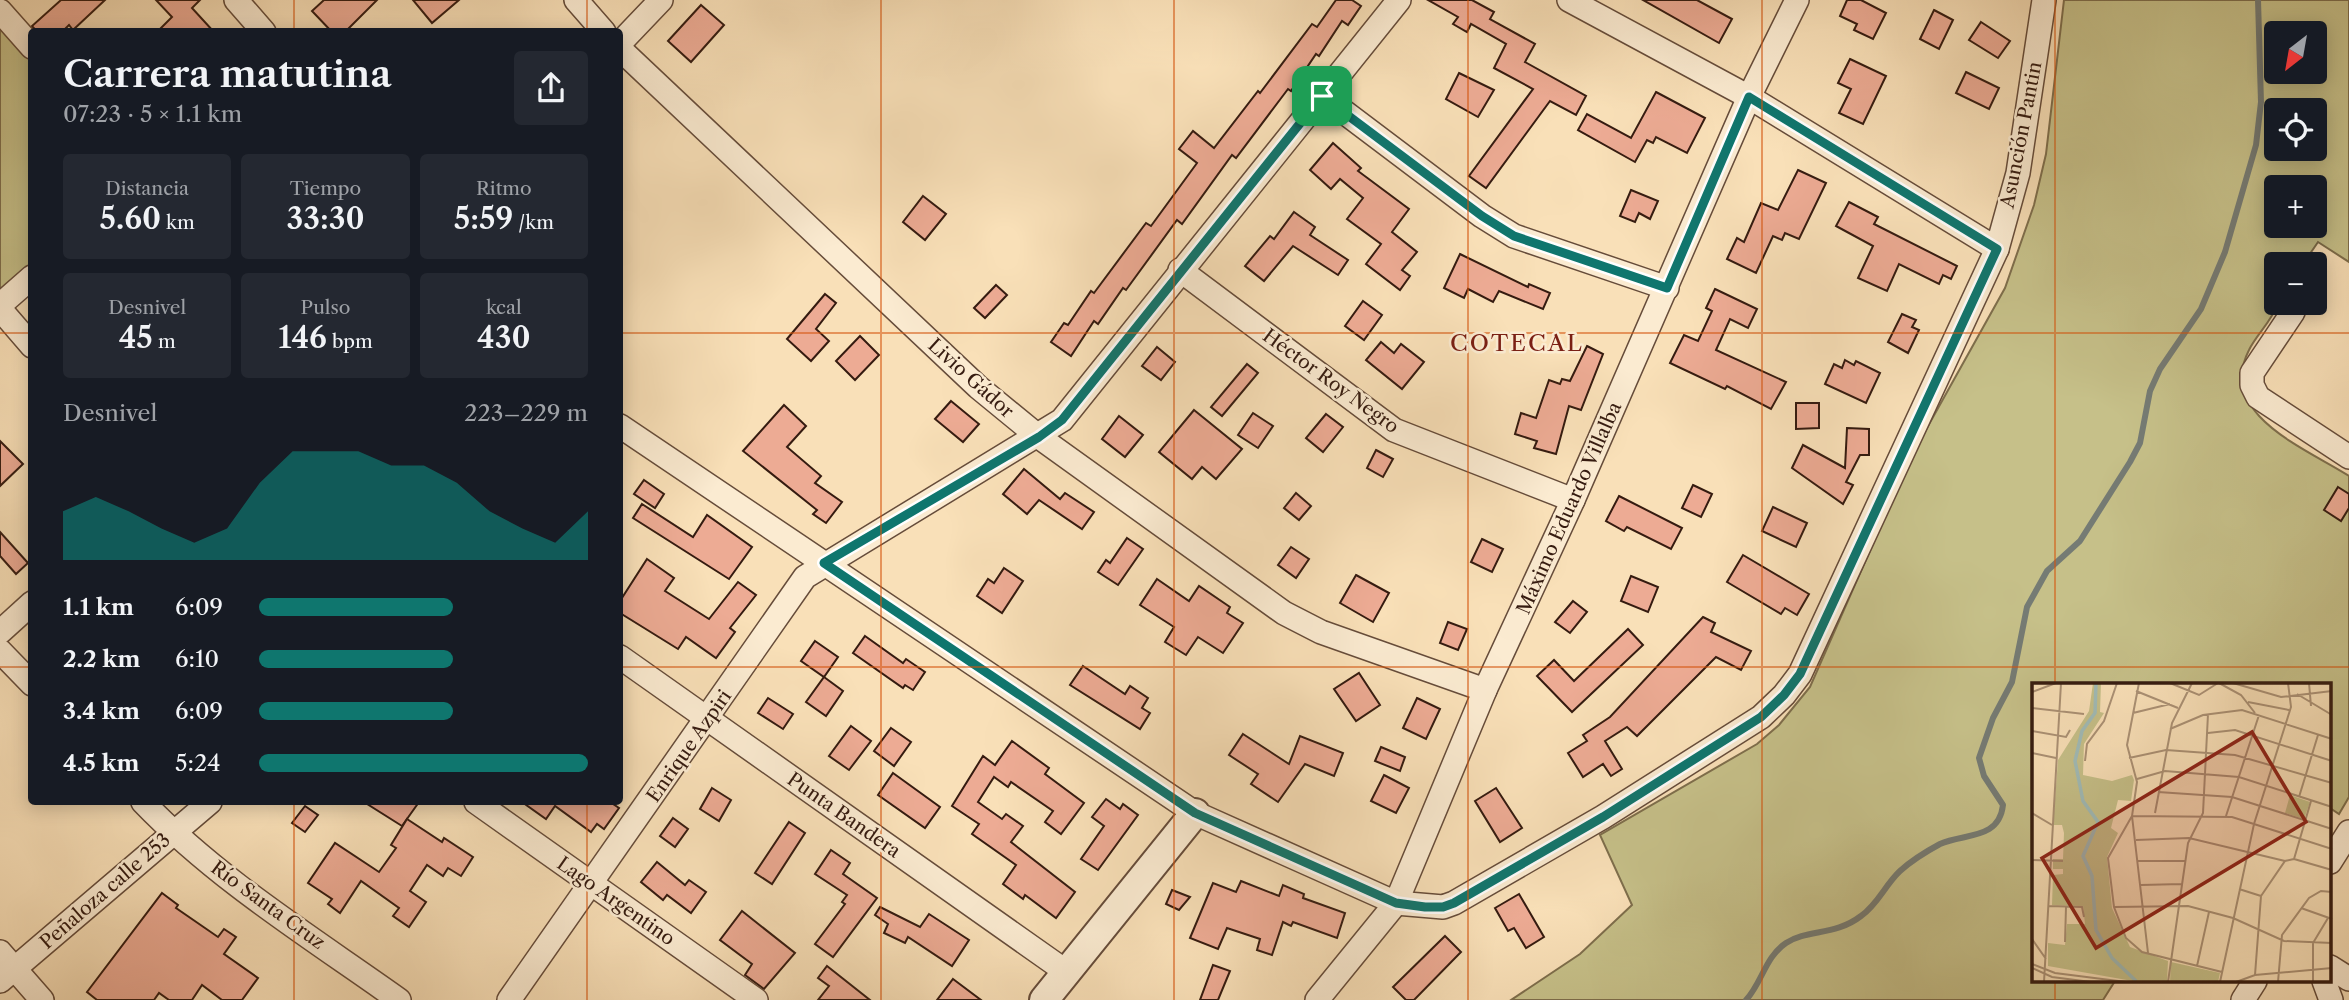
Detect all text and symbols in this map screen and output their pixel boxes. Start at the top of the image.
north arrow [2264,21,2328,84]
map controls [2264,21,2327,315]
text: Carrera matutina [63,50,392,97]
button: share [514,51,588,125]
street label: Asunción Pantin [1995,60,2047,211]
pin [1292,66,1352,126]
icon: arrive [1303,77,1341,115]
button: locate [2264,98,2327,161]
text: 07:23 · 5 × 1.1 km [63,100,242,128]
button: + [2264,175,2327,238]
text: Distancia [105,177,189,200]
text: Tiempo [290,177,361,200]
text: Ritmo [476,177,532,200]
text: 5.60 [100,200,161,237]
text: 33:30 [286,200,365,237]
text: 5:59 [454,200,513,237]
text: km [161,211,195,234]
text: /km [513,211,554,234]
button: − [2264,252,2327,315]
text: Desnivel [108,296,186,319]
text: Pulso [301,296,350,319]
text: kcal [486,296,522,319]
text: 45 [119,319,153,356]
text: 146 [278,319,327,356]
text: 430 [477,319,531,356]
street label: Héctor Roy Negro [1258,324,1404,438]
district label: COTECAL [1450,329,1584,357]
text: m [153,330,176,353]
text: bpm [327,330,373,353]
street label: Livio Gádor [923,334,1019,422]
street label: Máximo Eduardo Villalba [1512,398,1626,618]
text: Desnivel [63,399,157,427]
text: 223–229 m [464,399,588,427]
text: 1.1 km [63,593,134,621]
text: 6:09 [175,593,223,621]
text: 2.2 km [63,645,140,673]
text: 6:10 [175,645,219,673]
inset map [2032,683,2332,982]
street label: Enrique Azpiri [642,685,736,807]
text: 3.4 km [63,697,140,725]
text: 6:09 [175,697,223,725]
text: 4.5 km [63,749,140,777]
text: 5:24 [175,749,220,777]
street label: Punta Bandera [783,767,905,863]
street label: Peñaloza calle 253 [35,828,175,954]
street label: Lago Argentino [553,852,679,950]
street label: Río Santa Cruz [207,856,329,954]

